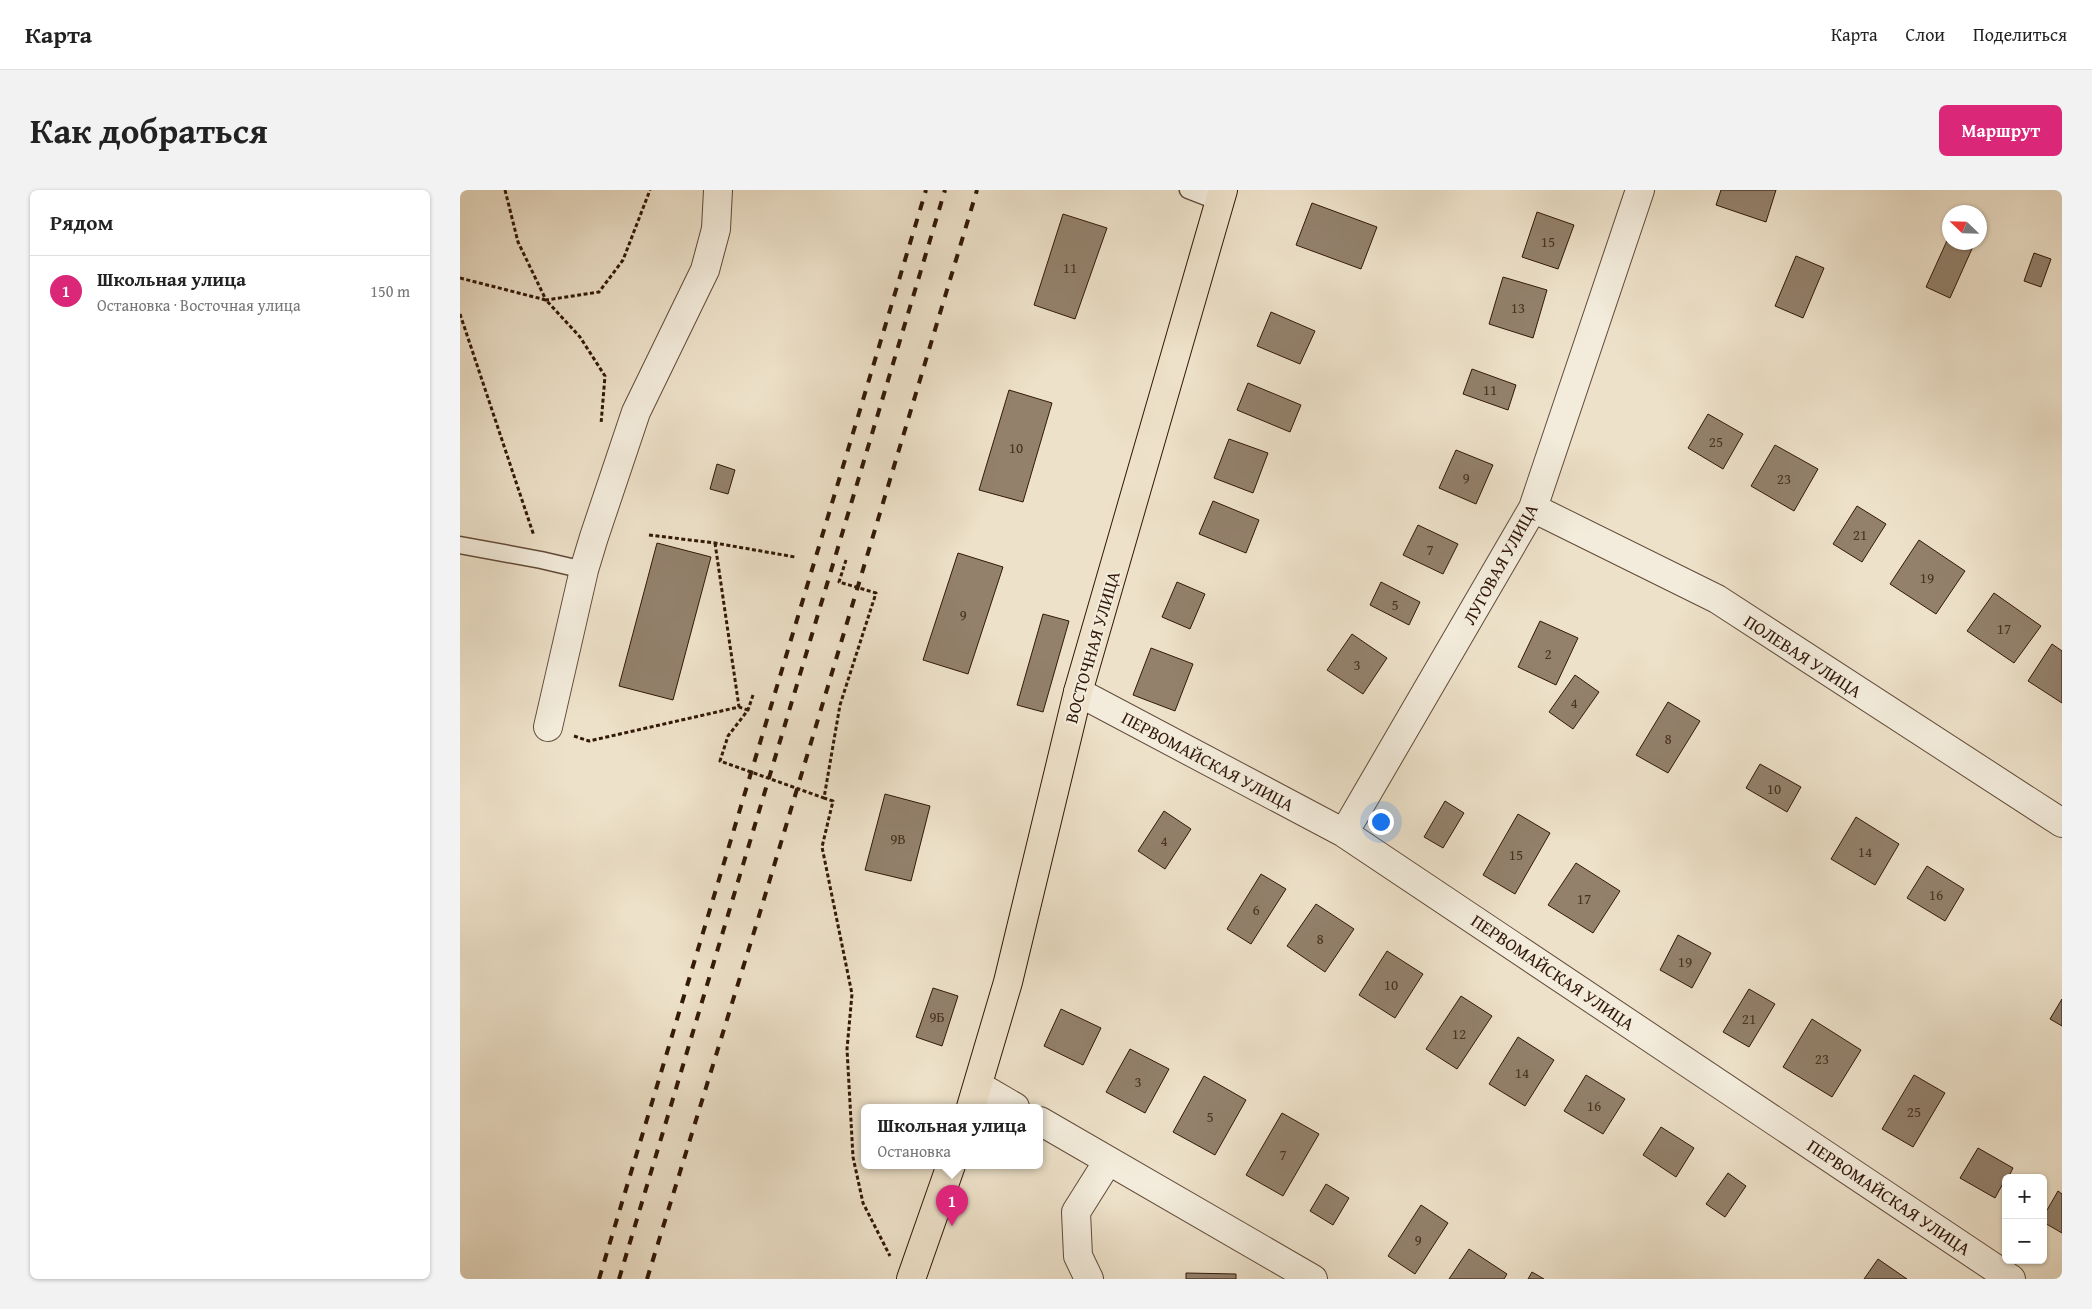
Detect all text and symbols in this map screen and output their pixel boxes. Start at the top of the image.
text: Карта [25,17,92,52]
text: Карта [1831,21,1878,48]
text: Слои [1906,21,1945,48]
text: Поделиться [1973,21,2067,48]
text: Как добраться [30,105,268,156]
button: Маршрут [1939,105,2062,156]
north arrow [1942,205,1987,250]
text: Рядом [50,207,113,238]
house number: 15 [1541,231,1555,252]
house number: 11 [1063,257,1077,278]
text: Школьная улица [97,265,246,293]
text: 1 [62,279,70,303]
text: 150 m [370,279,410,303]
text: Остановка · Восточная улица [97,293,301,317]
house number: 13 [1511,297,1525,318]
house number: 11 [1483,379,1497,400]
house number: 25 [1709,431,1723,452]
house number: 10 [1009,437,1023,458]
house number: 9 [1462,467,1470,488]
house number: 23 [1777,468,1791,489]
street label: ЛУГОВАЯ УЛИЦА [1456,498,1545,629]
house number: 21 [1853,524,1867,545]
house number: 7 [1426,539,1434,560]
house number: 19 [1920,567,1934,588]
street label: ВОСТОЧНАЯ УЛИЦА [1057,568,1127,726]
house number: 5 [1391,594,1399,615]
house number: 9 [959,604,967,625]
street label: ПОЛЕВАЯ УЛИЦА [1739,608,1867,704]
house number: 17 [1997,618,2011,639]
house number: 2 [1544,643,1552,664]
house number: 3 [1353,654,1361,675]
house number: 4 [1570,692,1578,713]
street label: ПЕРВОМАЙСКАЯ УЛИЦА [1117,704,1299,818]
house number: 8 [1664,728,1672,749]
house number: 10 [1767,778,1781,799]
your location [1368,809,1394,835]
house number: 9В [890,828,906,849]
house number: 4 [1160,830,1168,851]
house number: 14 [1858,841,1872,862]
house number: 15 [1509,844,1523,865]
house number: 16 [1929,884,1943,905]
house number: 17 [1577,888,1591,909]
house number: 6 [1252,899,1260,920]
street label: ПЕРВОМАЙСКАЯ УЛИЦА [1466,907,1640,1037]
house number: 8 [1316,928,1324,949]
house number: 19 [1678,951,1692,972]
house number: 10 [1384,974,1398,995]
house number: 9Б [929,1006,945,1027]
house number: 21 [1742,1008,1756,1029]
house number: 12 [1452,1023,1466,1044]
house number: 23 [1815,1048,1829,1069]
house number: 14 [1515,1062,1529,1083]
house number: 3 [1134,1071,1142,1092]
house number: 16 [1587,1095,1601,1116]
house number: 25 [1907,1101,1921,1122]
popup [861,1104,1043,1169]
house number: 5 [1206,1106,1214,1127]
text: Школьная улица [877,1111,1027,1139]
street label: ПЕРВОМАЙСКАЯ УЛИЦА [1802,1132,1976,1262]
text: Остановка [877,1139,951,1163]
house number: 7 [1279,1144,1287,1165]
map controls [2002,1174,2047,1264]
button: + [2002,1174,2047,1219]
pin: 1 [936,1185,968,1226]
button: − [2002,1219,2047,1264]
house number: 9 [1414,1229,1422,1250]

